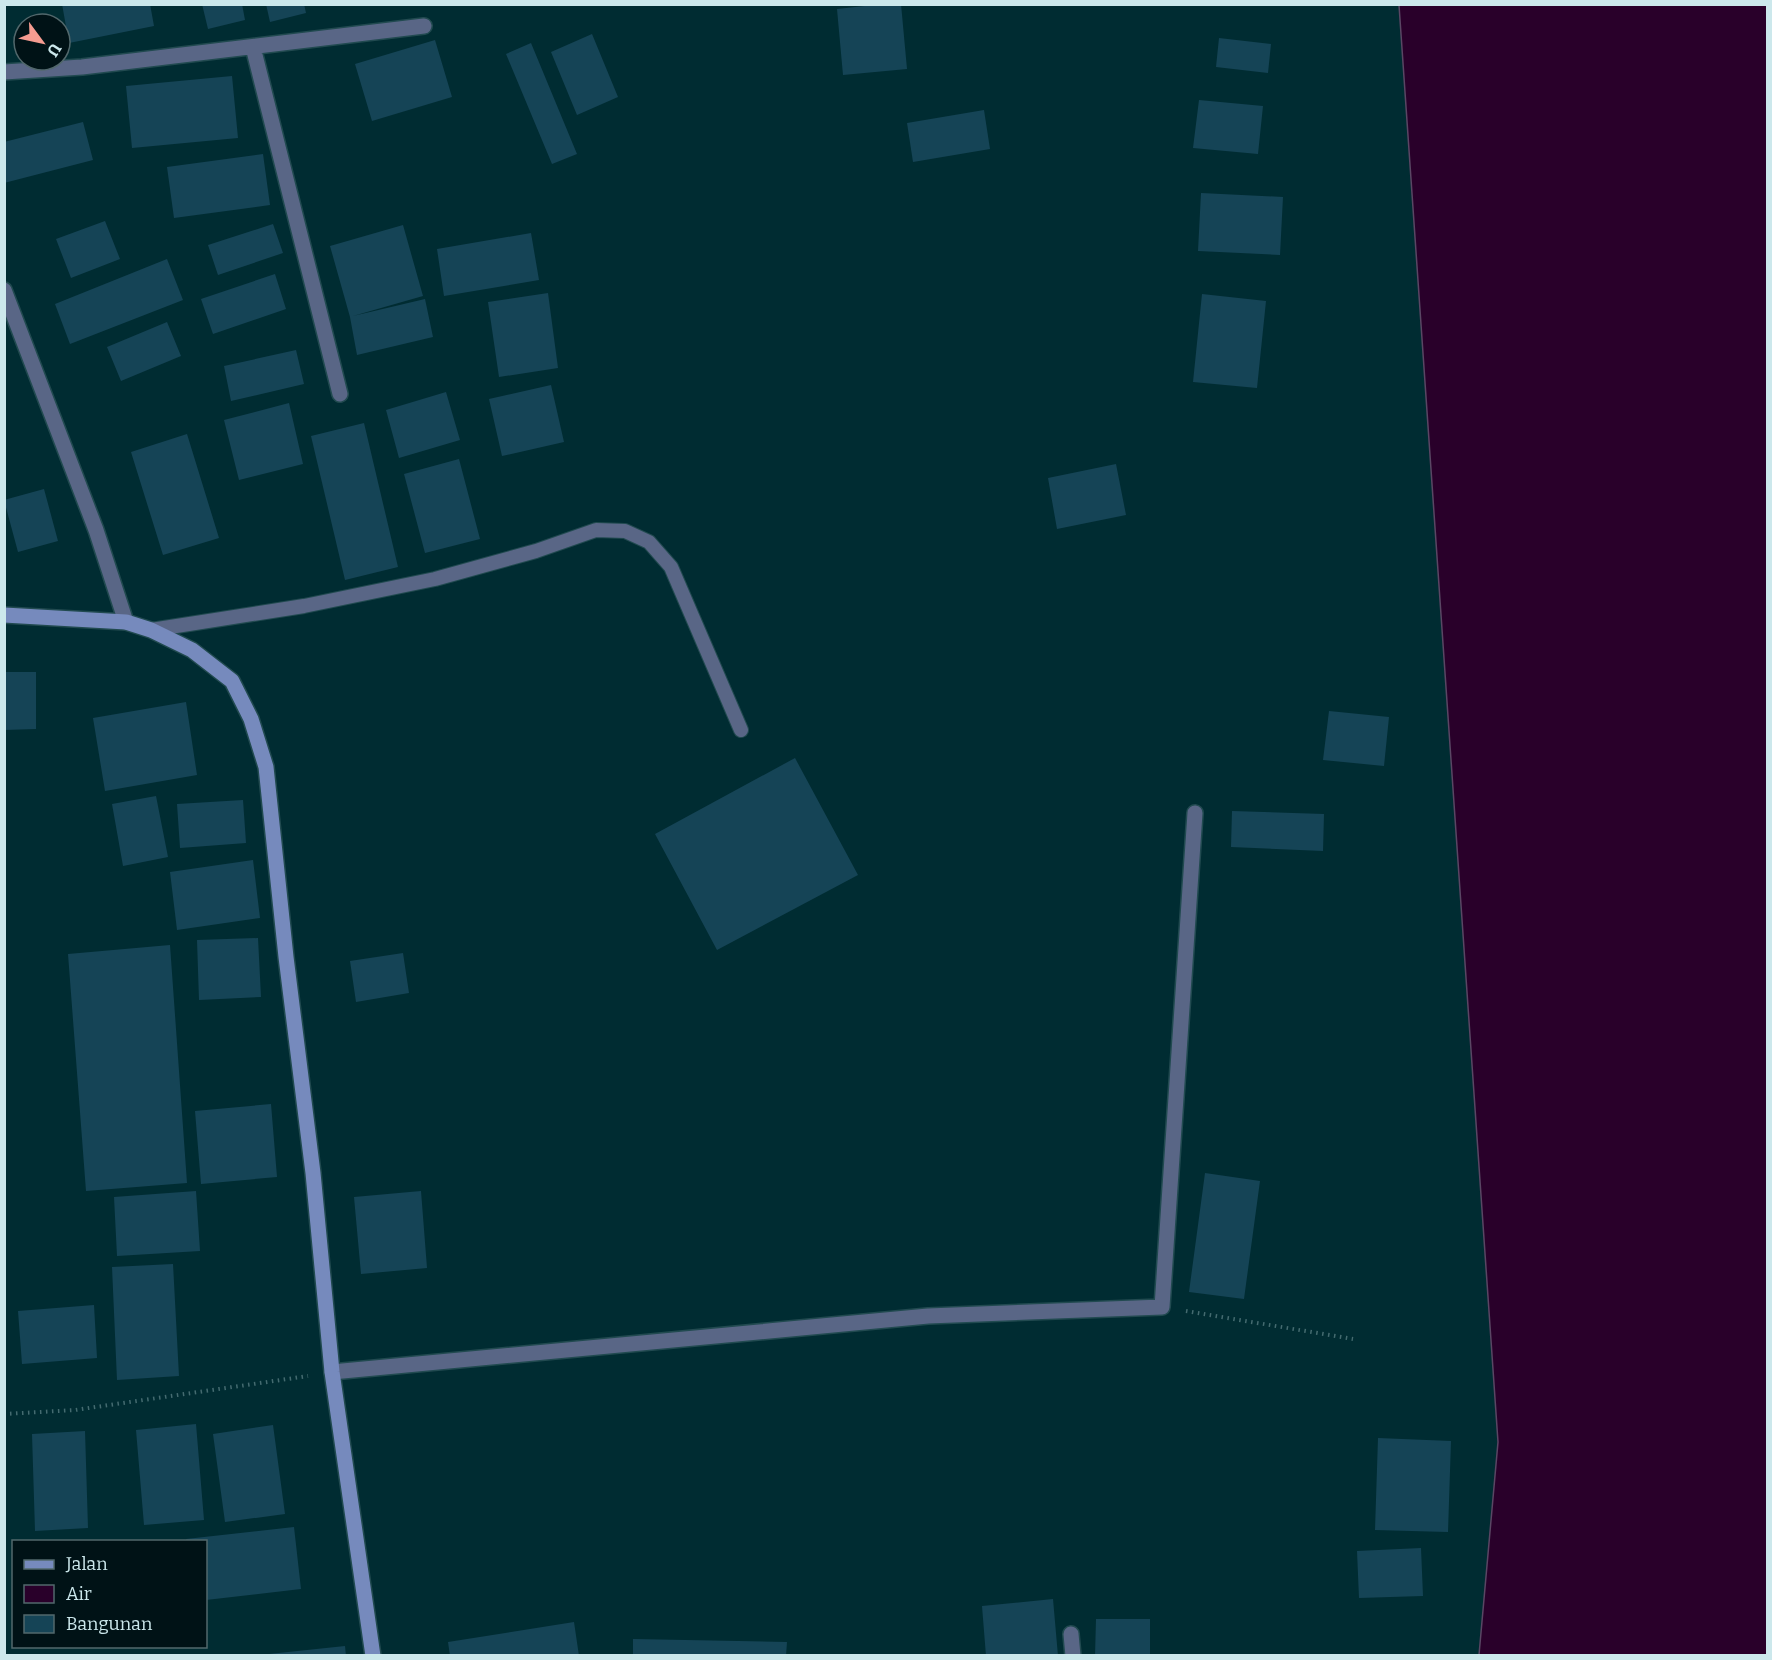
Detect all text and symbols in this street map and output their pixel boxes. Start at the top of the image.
north arrow [12,12,72,72]
text: U [43,40,65,60]
legend [12,1540,207,1648]
text: Jalan [65,1553,108,1575]
text: Air [66,1583,92,1605]
text: Bangunan [66,1613,153,1635]

